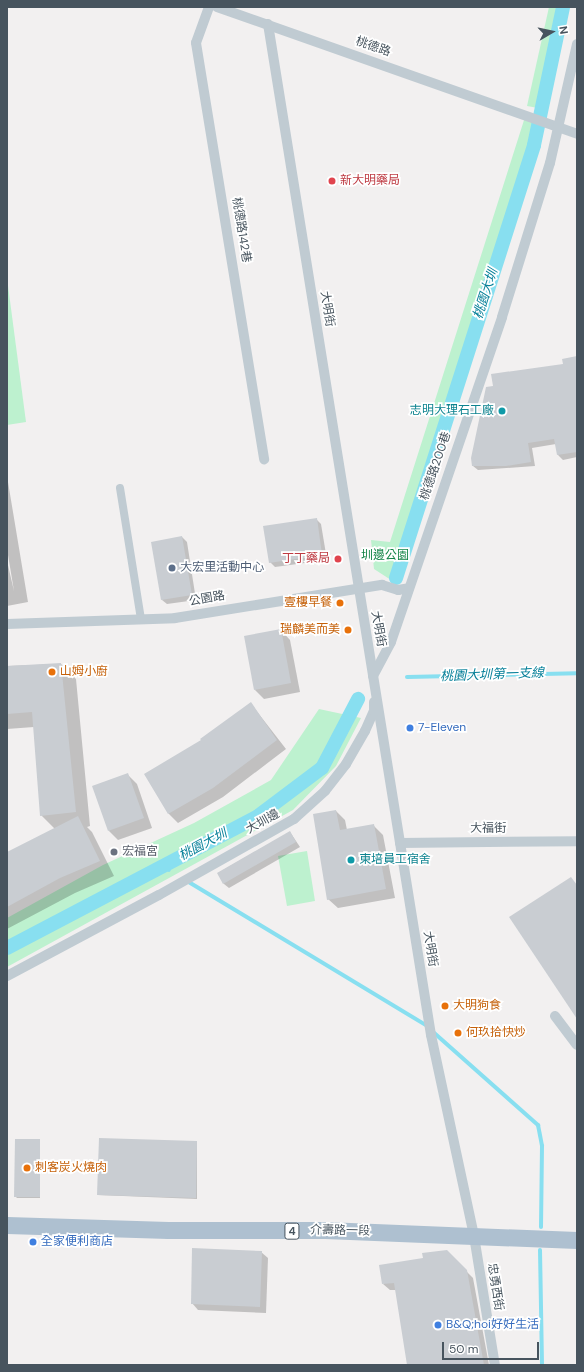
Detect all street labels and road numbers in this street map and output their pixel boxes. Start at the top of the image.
street label: 桃德路 [354,34,392,60]
street label: 桃德路142巷 [229,196,253,264]
street label: 大明街 [317,290,337,328]
street label: 桃德路200巷 [418,430,454,502]
street label: 公園路 [188,589,226,609]
street label: 大明街 [368,610,388,648]
street label: 大圳邊 [244,807,282,837]
street label: 大福街 [470,822,506,836]
street label: 大明街 [420,930,440,968]
road number: 4 [284,1222,300,1240]
street label: 介壽路一段 [310,1223,370,1239]
street label: 忠勇西街 [484,1262,506,1312]

